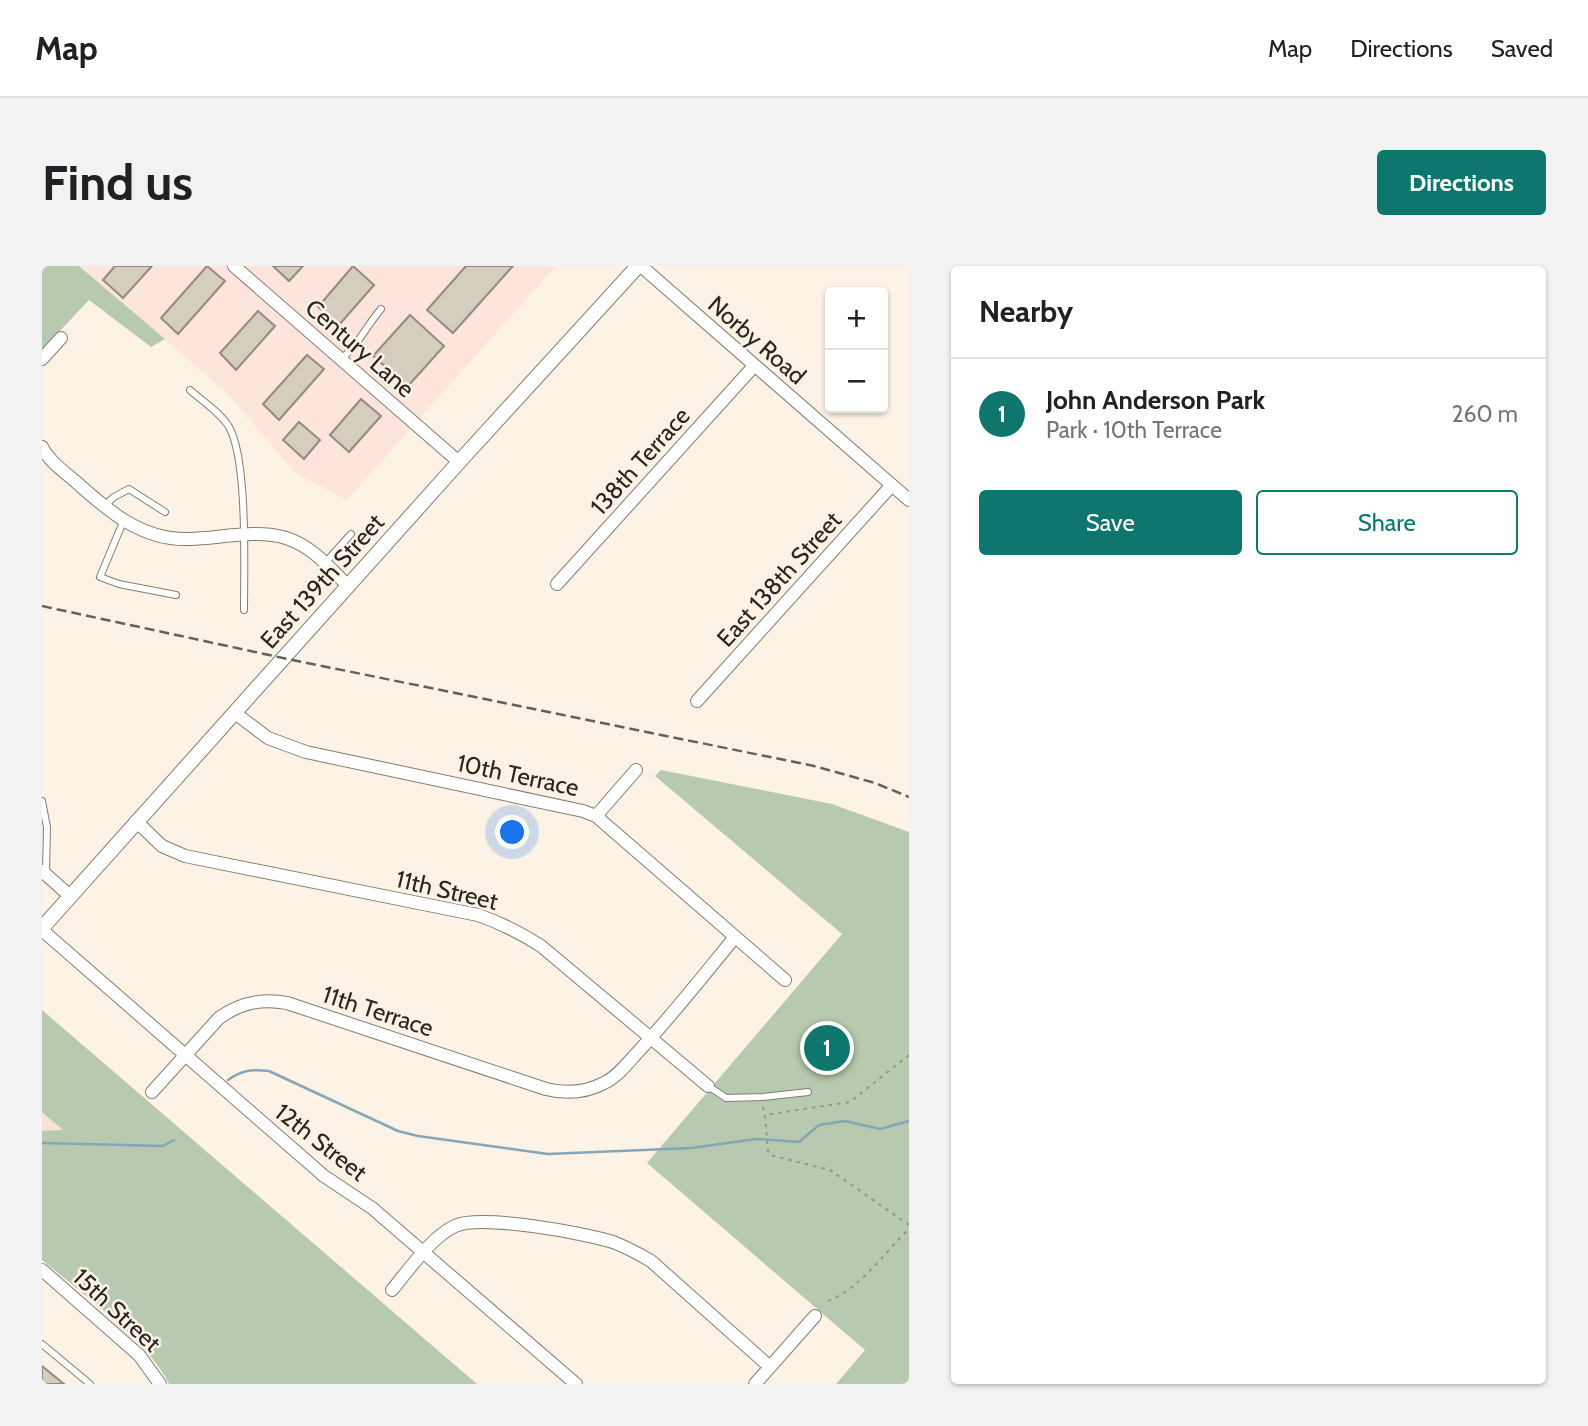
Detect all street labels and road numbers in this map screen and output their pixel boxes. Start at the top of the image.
street label: Norby Road [702,290,812,390]
street label: Century Lane [300,293,420,403]
street label: 138th Terrace [584,401,696,521]
street label: East 138th Street [711,505,847,653]
street label: East 139th Street [254,508,390,654]
street label: 10th Terrace [454,748,582,802]
street label: 11th Street [393,864,501,916]
street label: 11th Terrace [319,979,437,1043]
street label: 12th Street [269,1097,373,1187]
street label: 15th Street [67,1262,167,1358]

